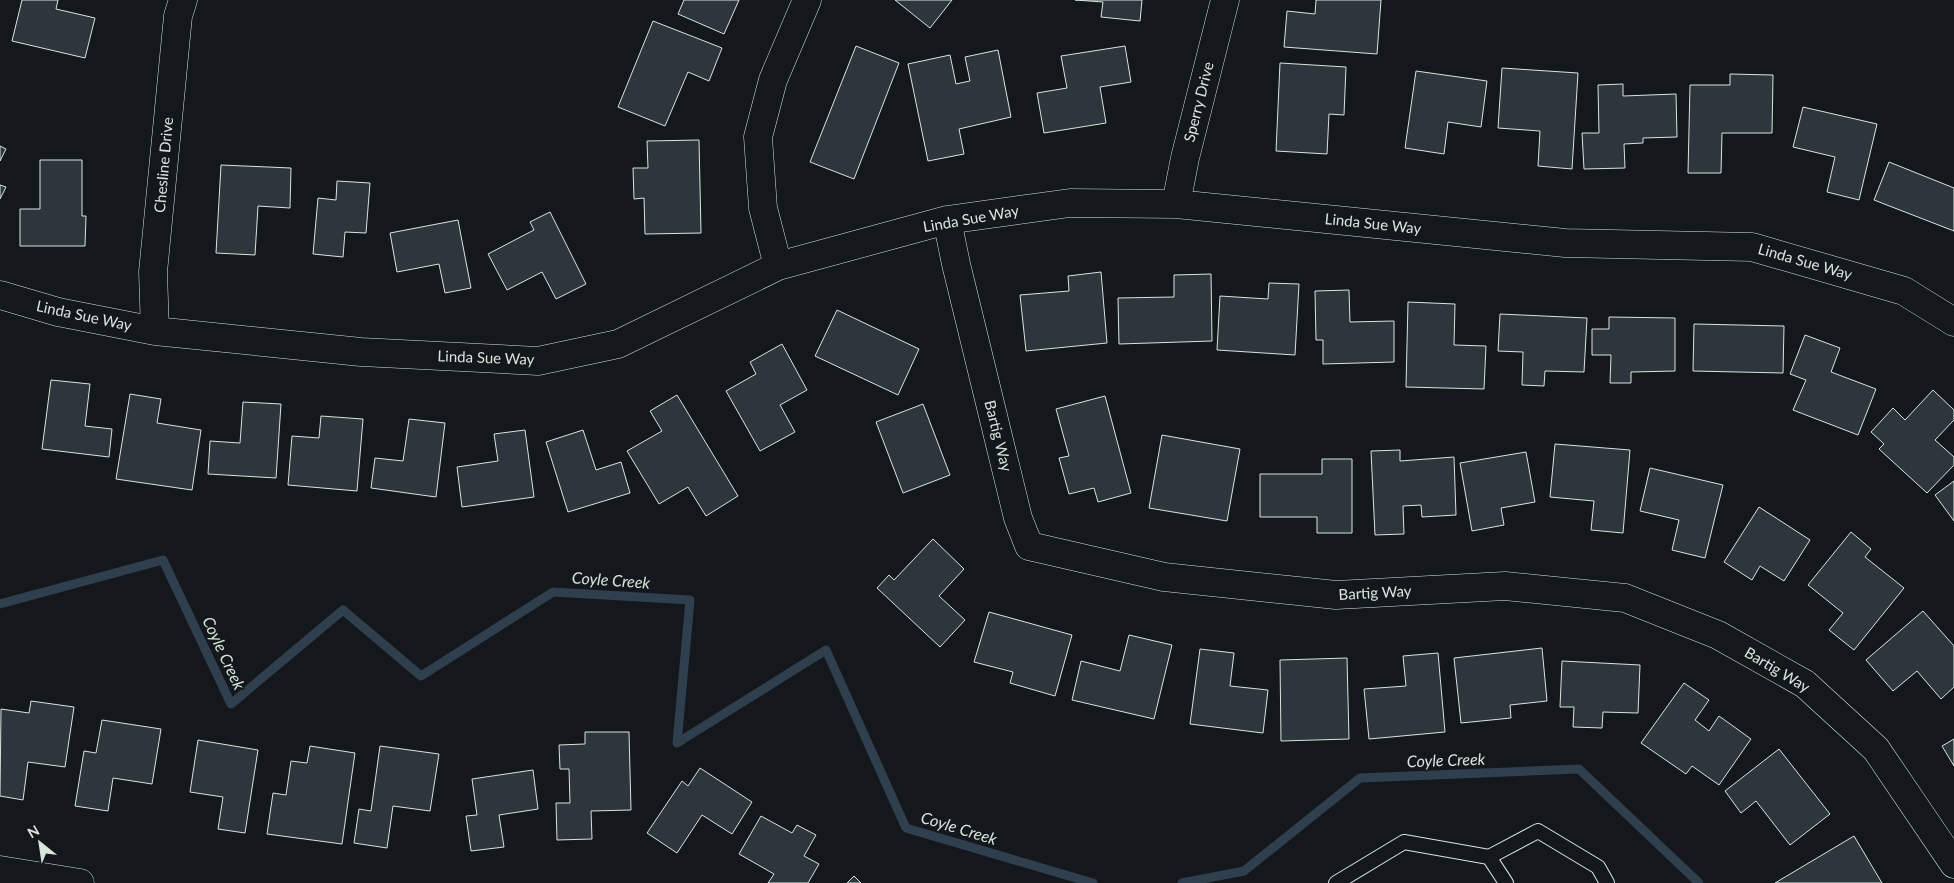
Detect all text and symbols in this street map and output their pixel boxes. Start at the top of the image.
street label: Sperry Drive [1179,60,1217,144]
street label: Chesline Drive [150,116,176,213]
street label: Linda Sue Way [922,201,1020,235]
street label: Linda Sue Way [1324,209,1423,237]
street label: Linda Sue Way [1756,239,1855,283]
street label: Linda Sue Way [35,296,134,334]
street label: Linda Sue Way [437,346,535,368]
street label: Bartig Way [981,398,1017,474]
water label: Coyle Creek [571,567,651,592]
street label: Bartig Way [1338,581,1412,603]
water label: Coyle Creek [199,613,250,693]
street label: Bartig Way [1742,643,1814,696]
water label: Coyle Creek [1406,749,1486,770]
water label: Coyle Creek [919,807,1000,848]
north arrow [15,818,65,868]
text: N [24,821,42,841]

